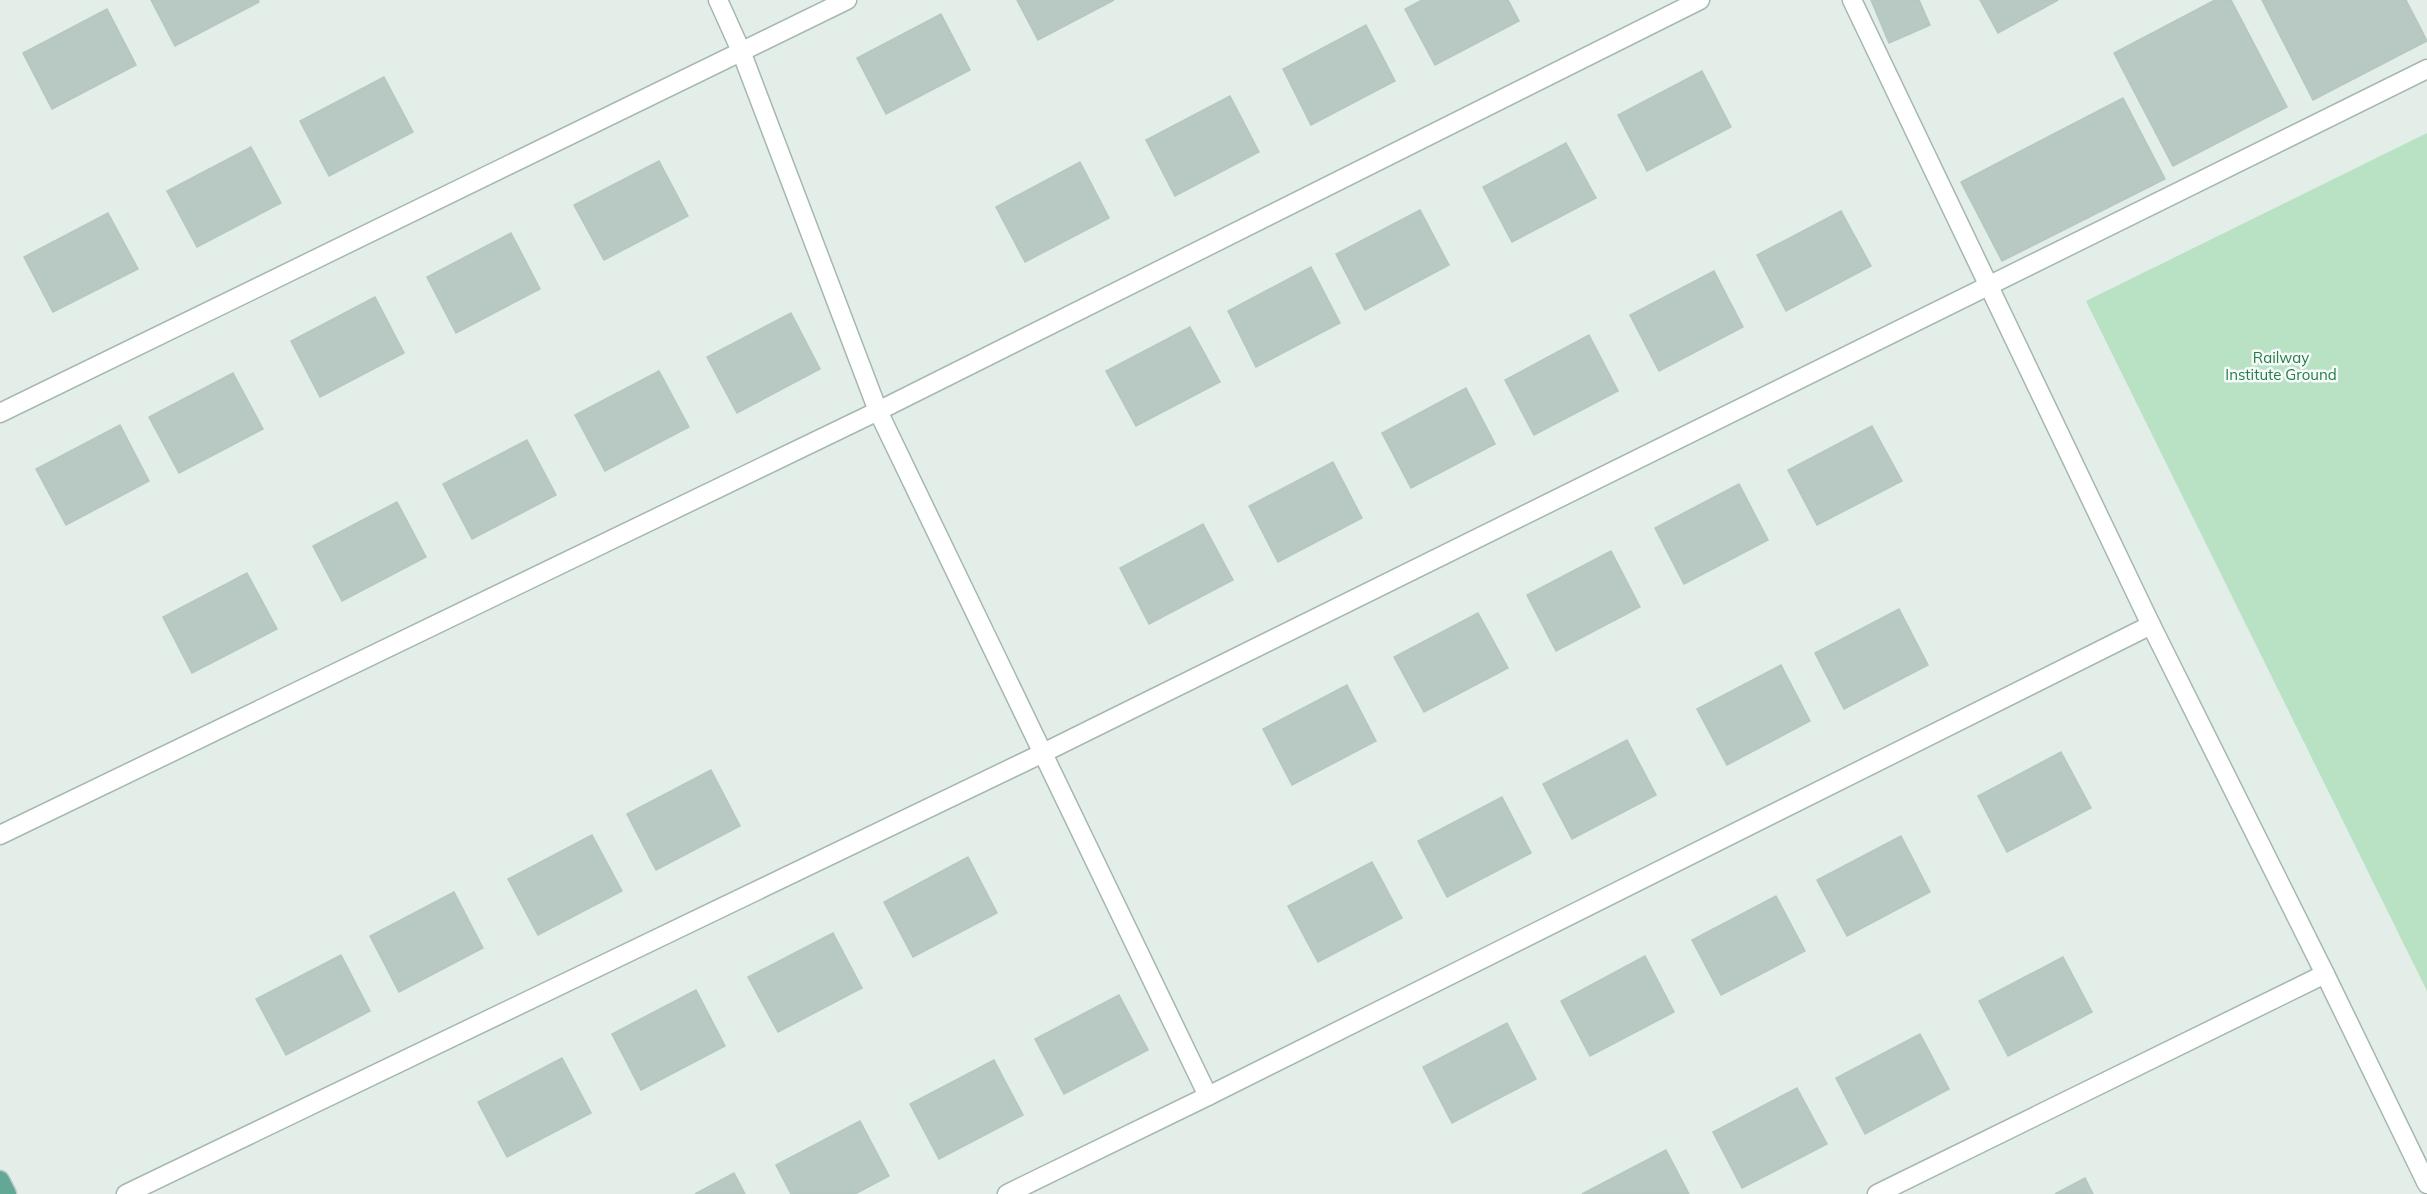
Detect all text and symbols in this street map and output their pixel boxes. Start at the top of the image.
park label: Railway Institute Ground [2225,348,2337,384]

